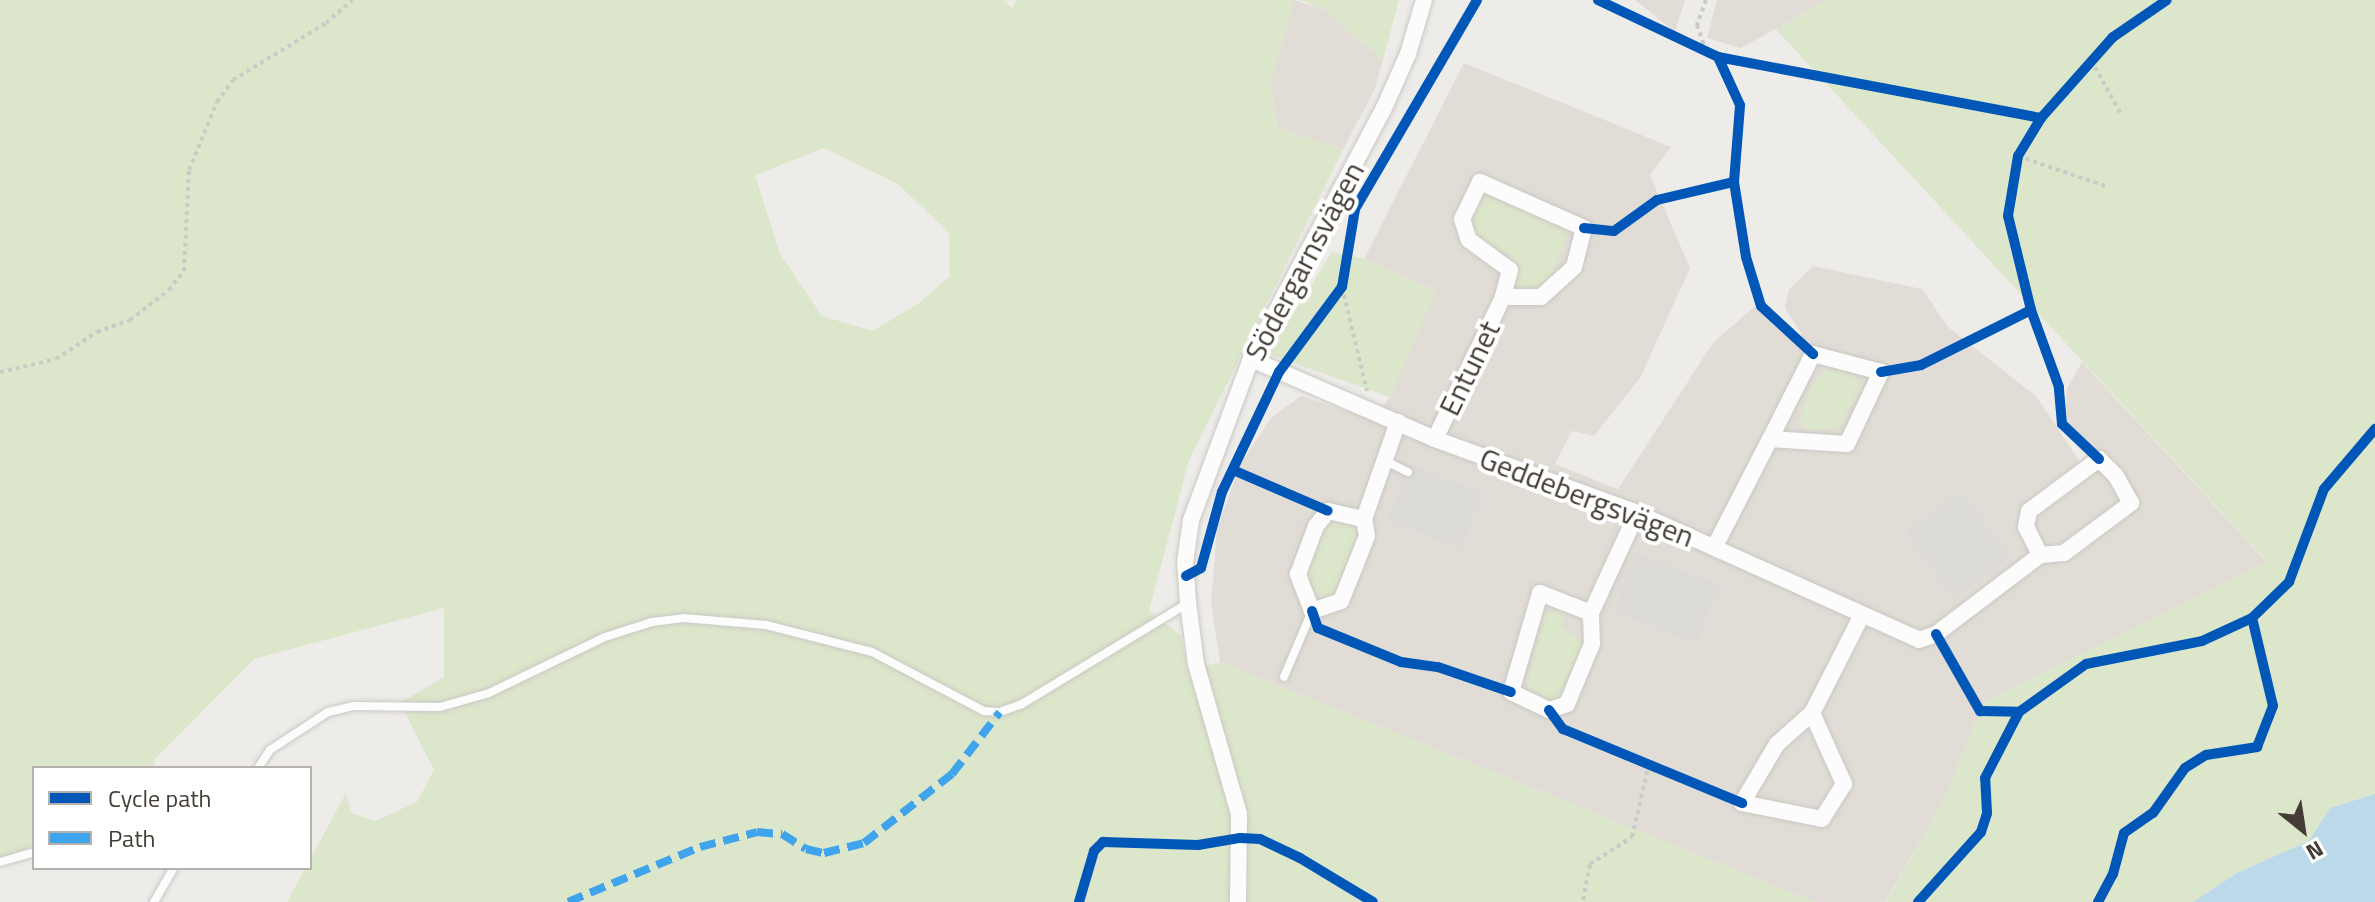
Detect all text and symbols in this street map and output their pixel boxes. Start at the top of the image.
street label: Södergarnsvägen [1236,155,1372,367]
street label: Entunet [1431,315,1507,421]
street label: Geddebergsvägen [1475,440,1699,554]
legend [32,766,312,870]
text: Cycle path [108,780,211,816]
north arrow [2263,790,2343,870]
text: Path [108,820,155,856]
text: N [2300,832,2330,869]

